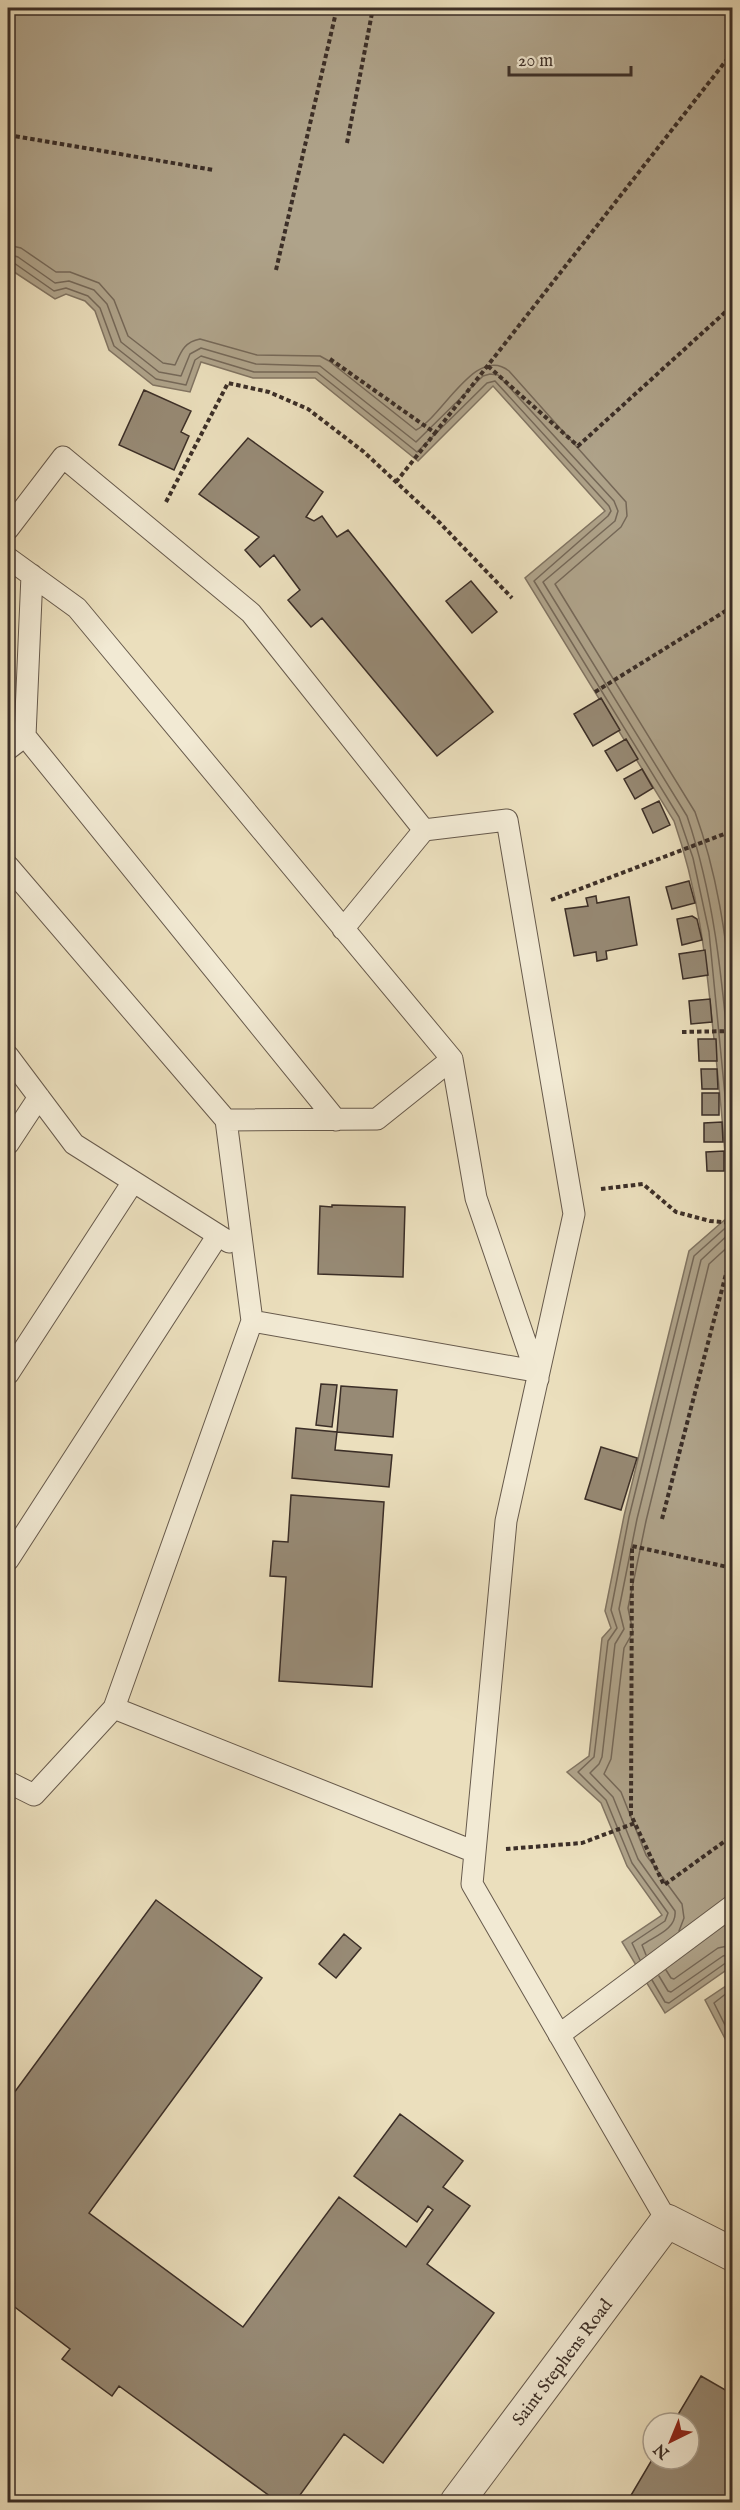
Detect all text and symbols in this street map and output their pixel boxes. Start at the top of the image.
scale bar [509,39,630,77]
text: 20 m [518,50,553,73]
street label: Saint Stephens Road [508,2295,619,2431]
north arrow [641,2411,701,2471]
text: N [650,2438,675,2463]

